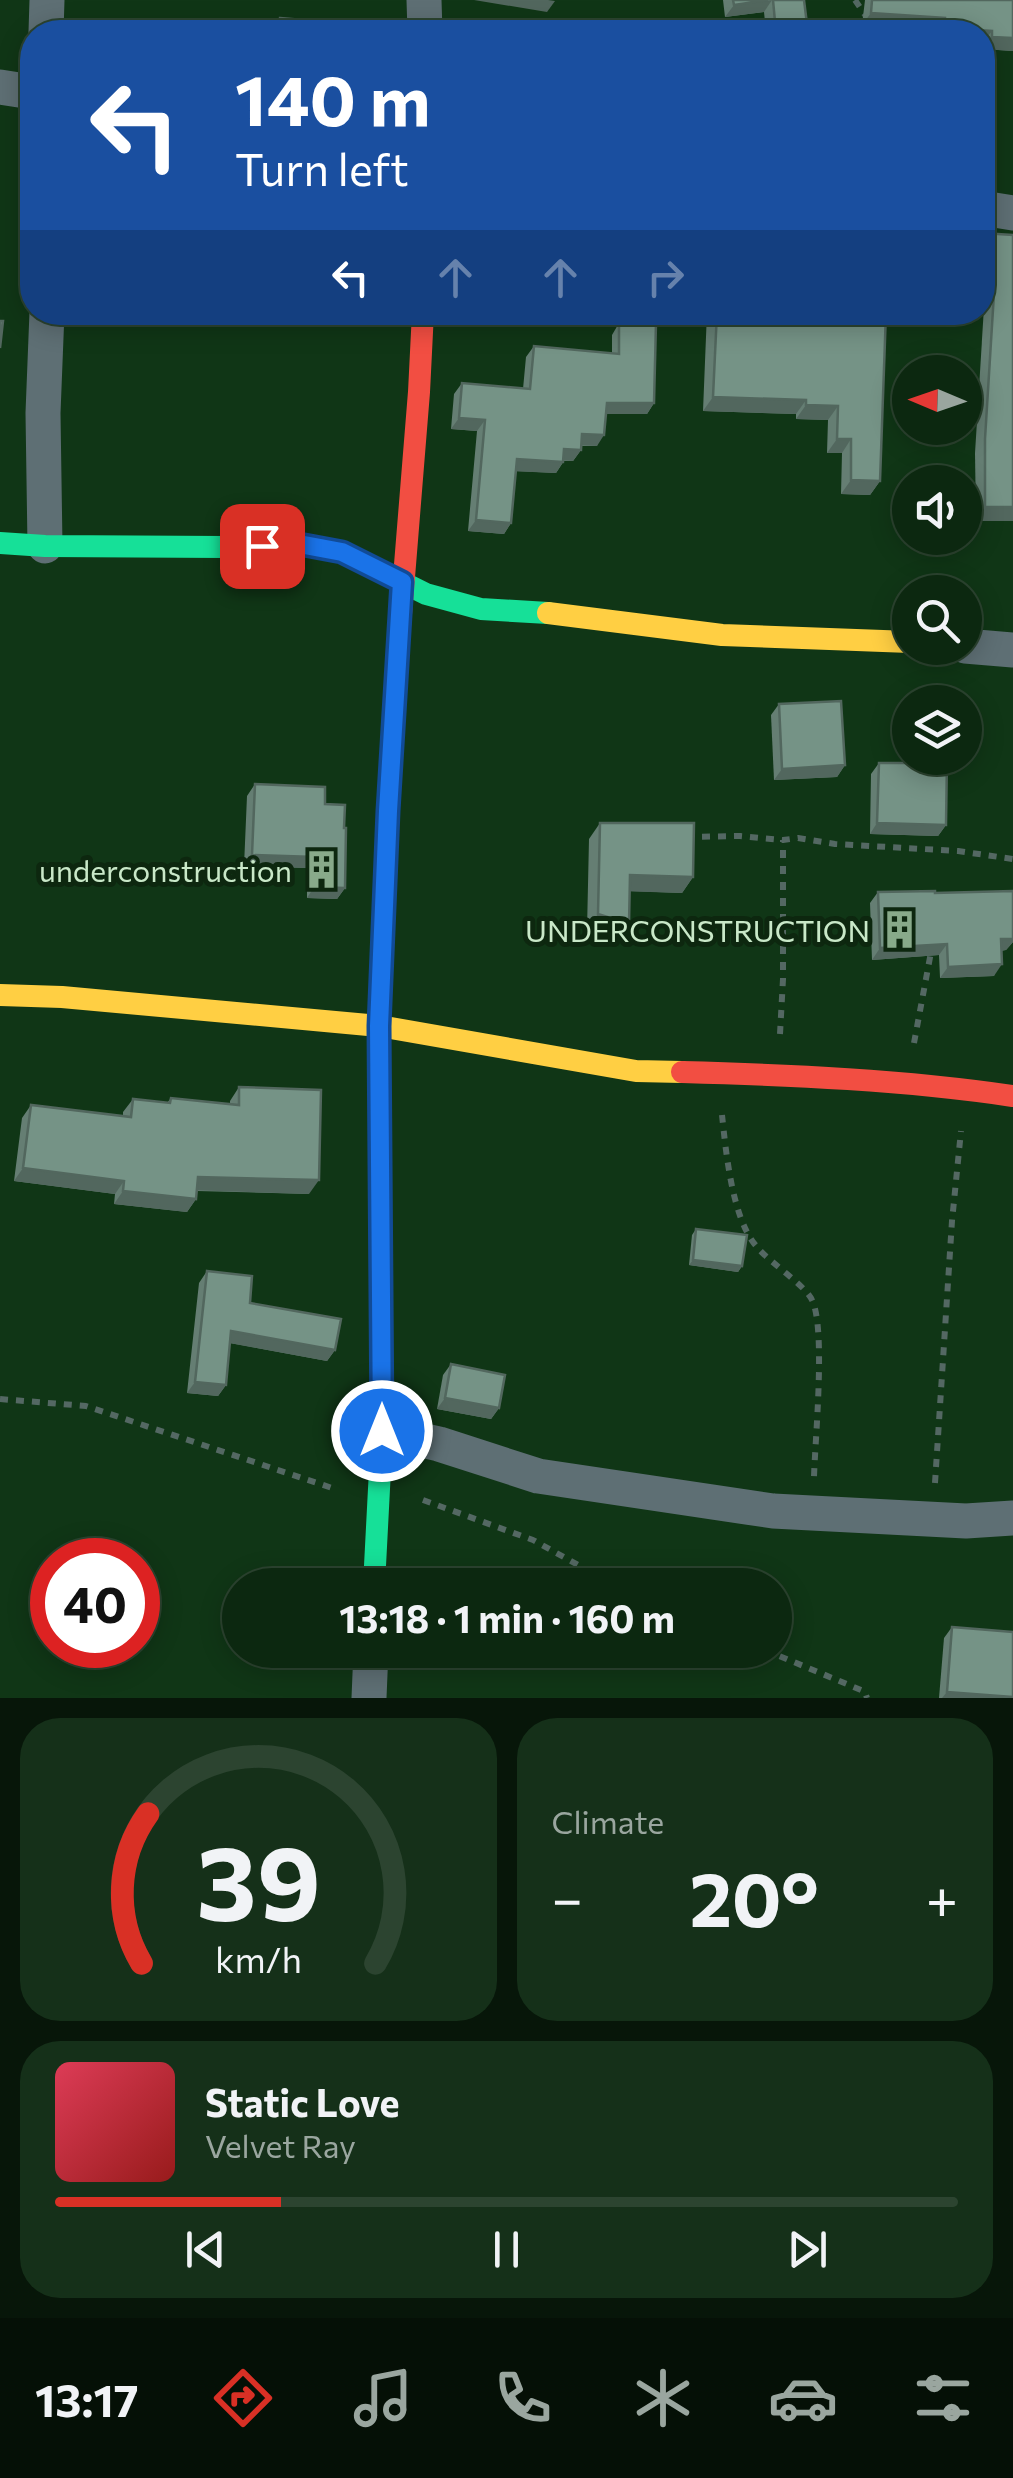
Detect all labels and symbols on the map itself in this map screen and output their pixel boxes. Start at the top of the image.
north arrow [892,355,982,445]
pin [220,504,305,589]
building icon: underconstruction [301,848,343,890]
place label: underconstruction [39,851,292,888]
building icon: UNDERCONSTRUCTION [879,908,921,950]
place label: UNDERCONSTRUCTION [525,911,870,948]
position arrow [330,1379,434,1483]
speed limit sign: 40 [30,1538,160,1668]

